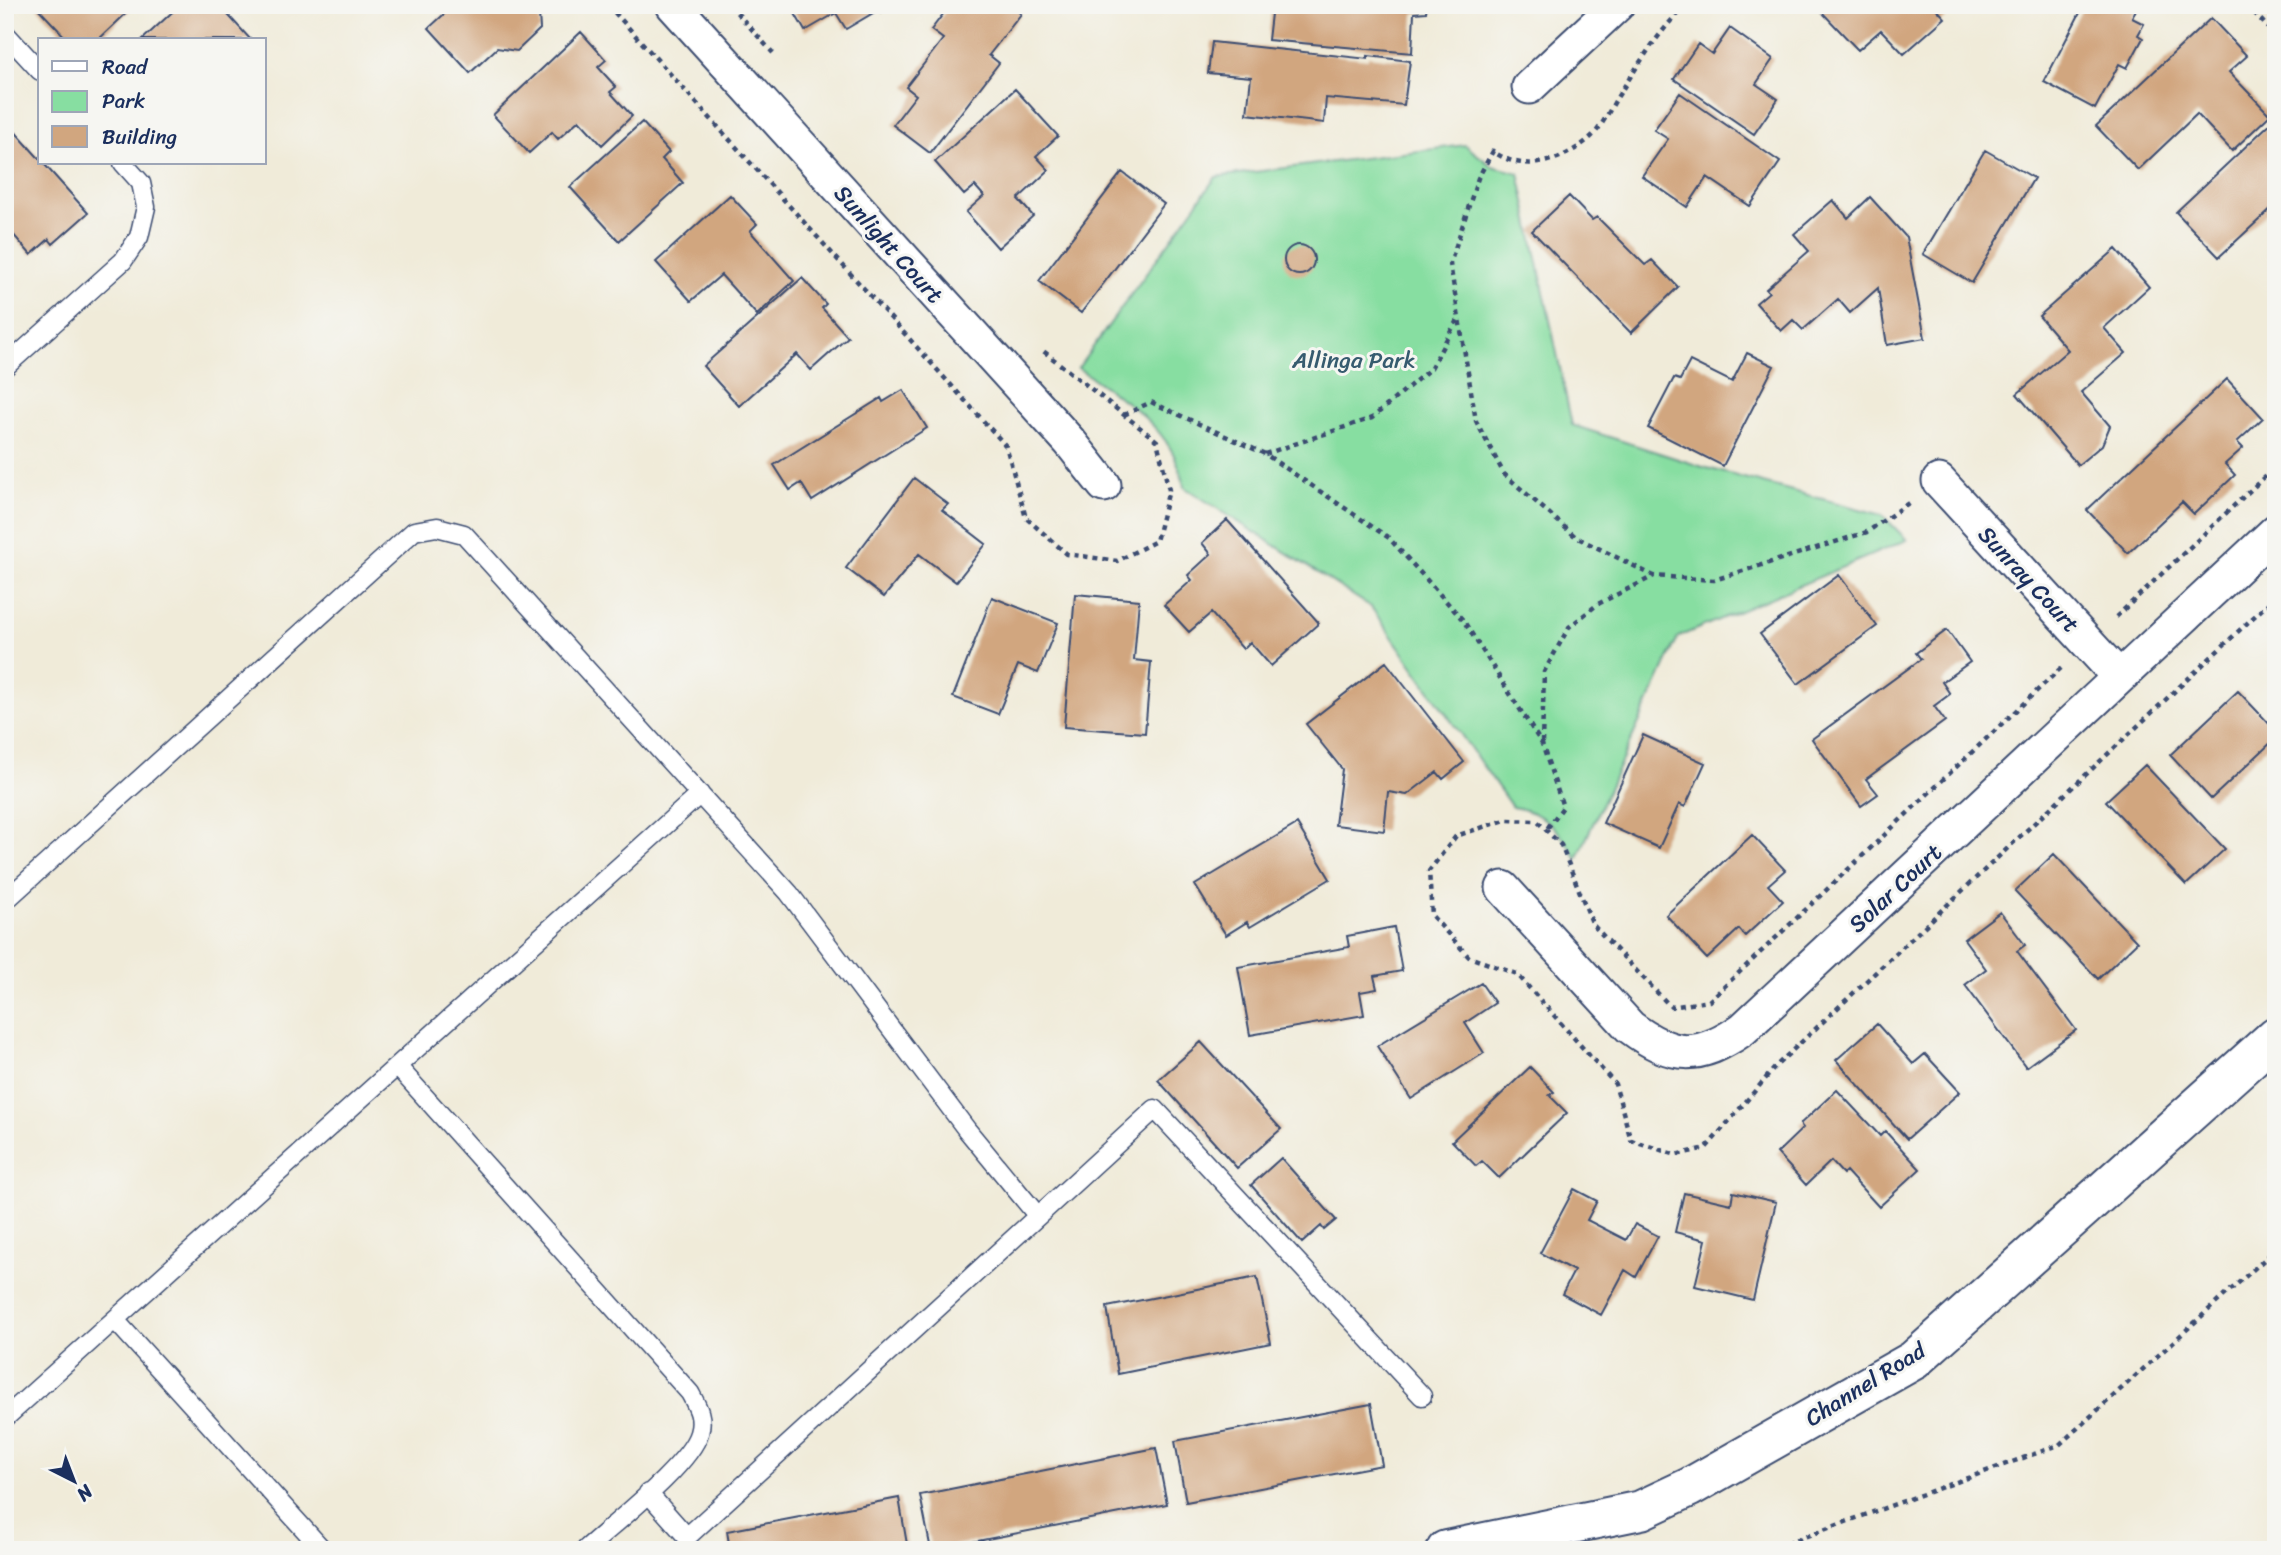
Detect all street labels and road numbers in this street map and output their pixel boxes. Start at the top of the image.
street label: Sunlight Court [823,175,954,314]
street label: Sunray Court [1967,516,2090,643]
street label: Solar Court [1839,833,1952,943]
street label: Channel Road [1797,1330,1935,1438]

